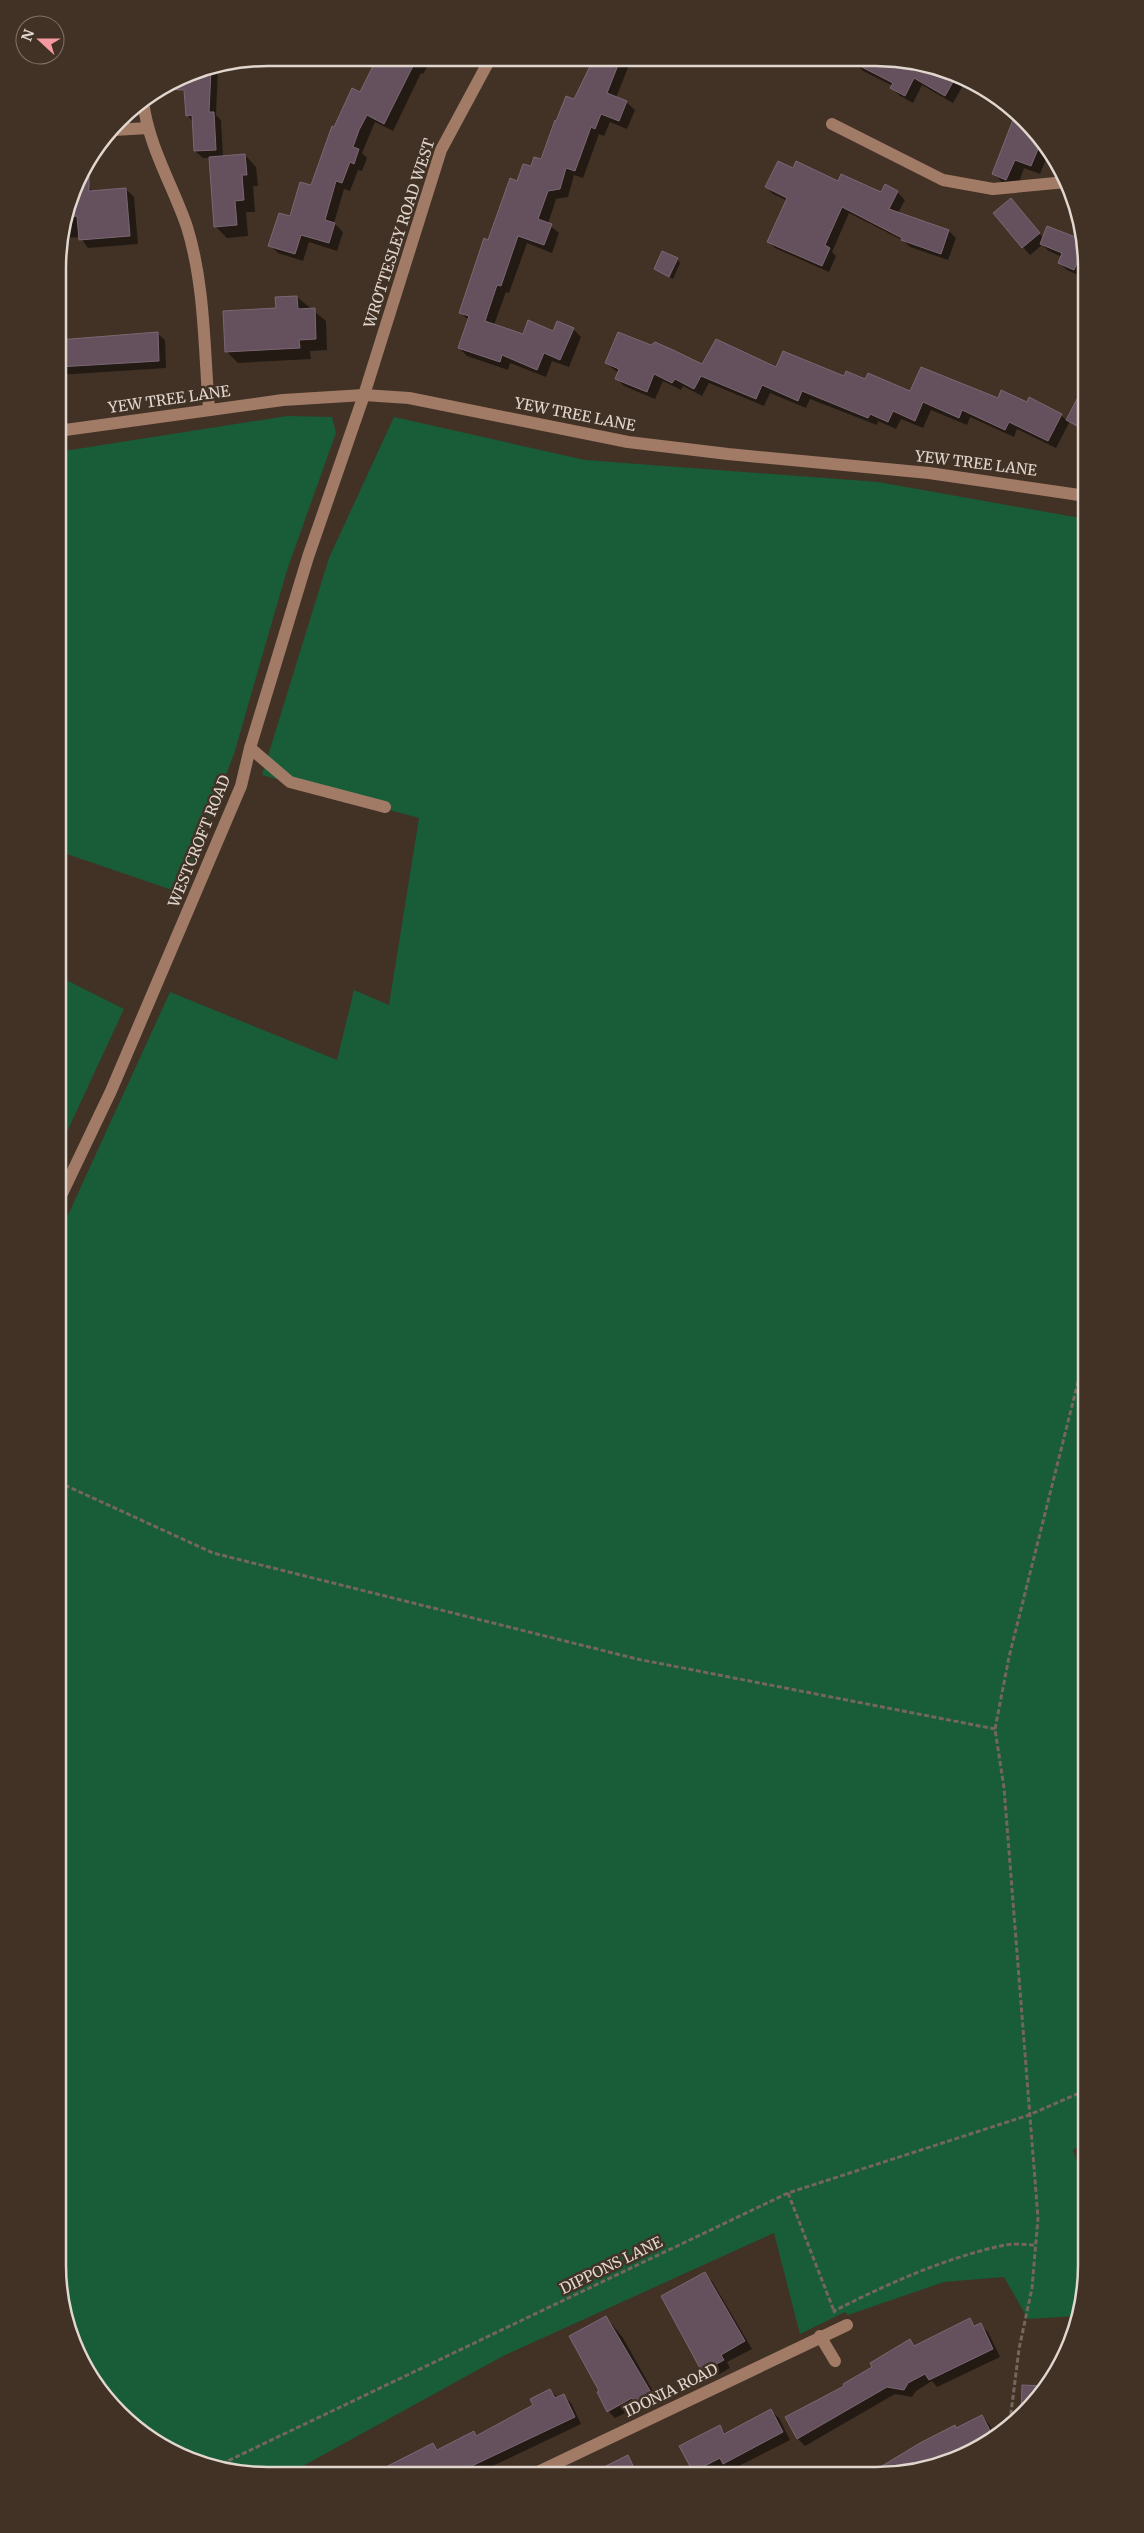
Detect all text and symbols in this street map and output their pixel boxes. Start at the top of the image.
north arrow [15,15,65,65]
text: N [17,27,38,44]
street label: WROTTESLEY ROAD WEST [359,135,439,331]
street label: YEW TREE LANE [106,381,232,417]
street label: YEW TREE LANE [512,393,638,435]
street label: YEW TREE LANE [913,446,1039,480]
street label: WESTCROFT ROAD [163,772,234,911]
street label: DIPPONS LANE [557,2232,666,2298]
street label: IDONIA ROAD [621,2359,721,2421]

